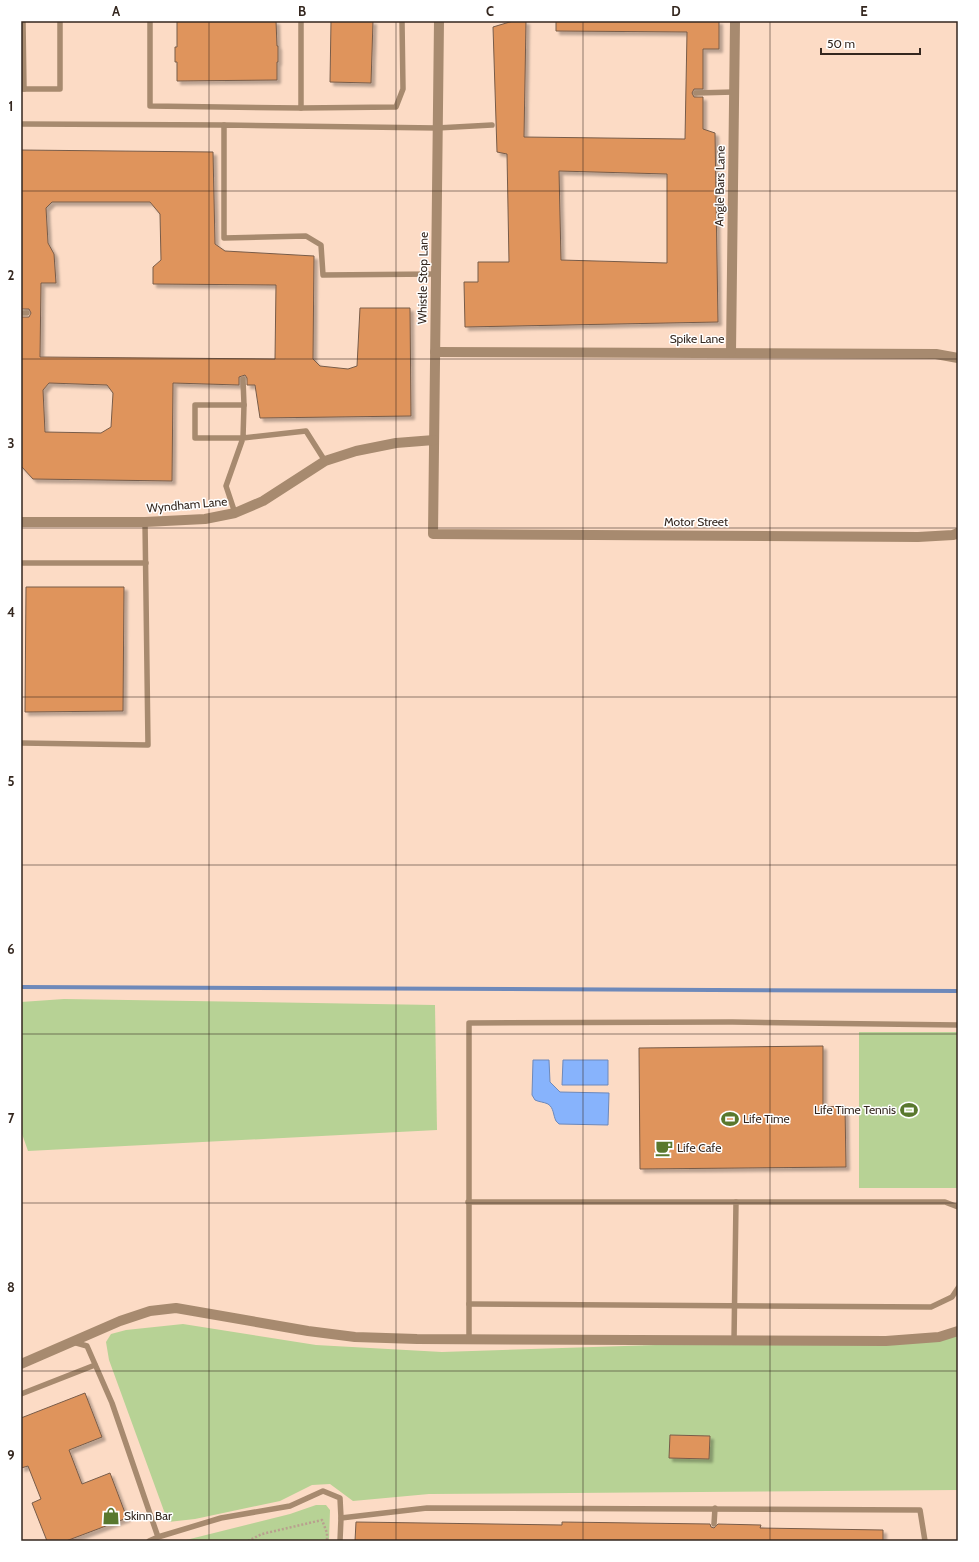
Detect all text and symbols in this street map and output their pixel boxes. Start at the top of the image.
text: A [112,3,121,19]
text: B [298,3,306,19]
text: C [486,3,494,19]
text: D [671,3,681,19]
text: E [860,3,868,19]
scale bar [821,30,920,56]
text: 50 m [827,36,855,51]
text: 1 [9,98,13,114]
street label: Angle Bars Lane [711,146,728,226]
street label: Whistle Stop Lane [414,232,431,324]
text: 2 [8,267,15,283]
street label: Spike Lane [670,331,724,346]
text: 3 [7,435,15,451]
street label: Wyndham Lane [146,494,228,515]
street label: Motor Street [664,514,728,529]
text: 4 [7,604,15,620]
text: 5 [8,773,15,789]
text: 6 [7,941,15,957]
sports icon: Life Time Tennis [899,1100,919,1120]
place label: Life Time Tennis [814,1102,896,1117]
sports icon: Life Time [720,1109,740,1129]
text: 7 [8,1110,15,1126]
place label: Life Time [743,1111,790,1126]
cafe icon: Life Cafe [654,1138,674,1158]
place label: Life Cafe [677,1140,721,1155]
text: 8 [7,1279,15,1295]
text: 9 [7,1447,15,1463]
shop icon: Skinn Bar [101,1506,121,1526]
place label: Skinn Bar [124,1508,172,1523]

